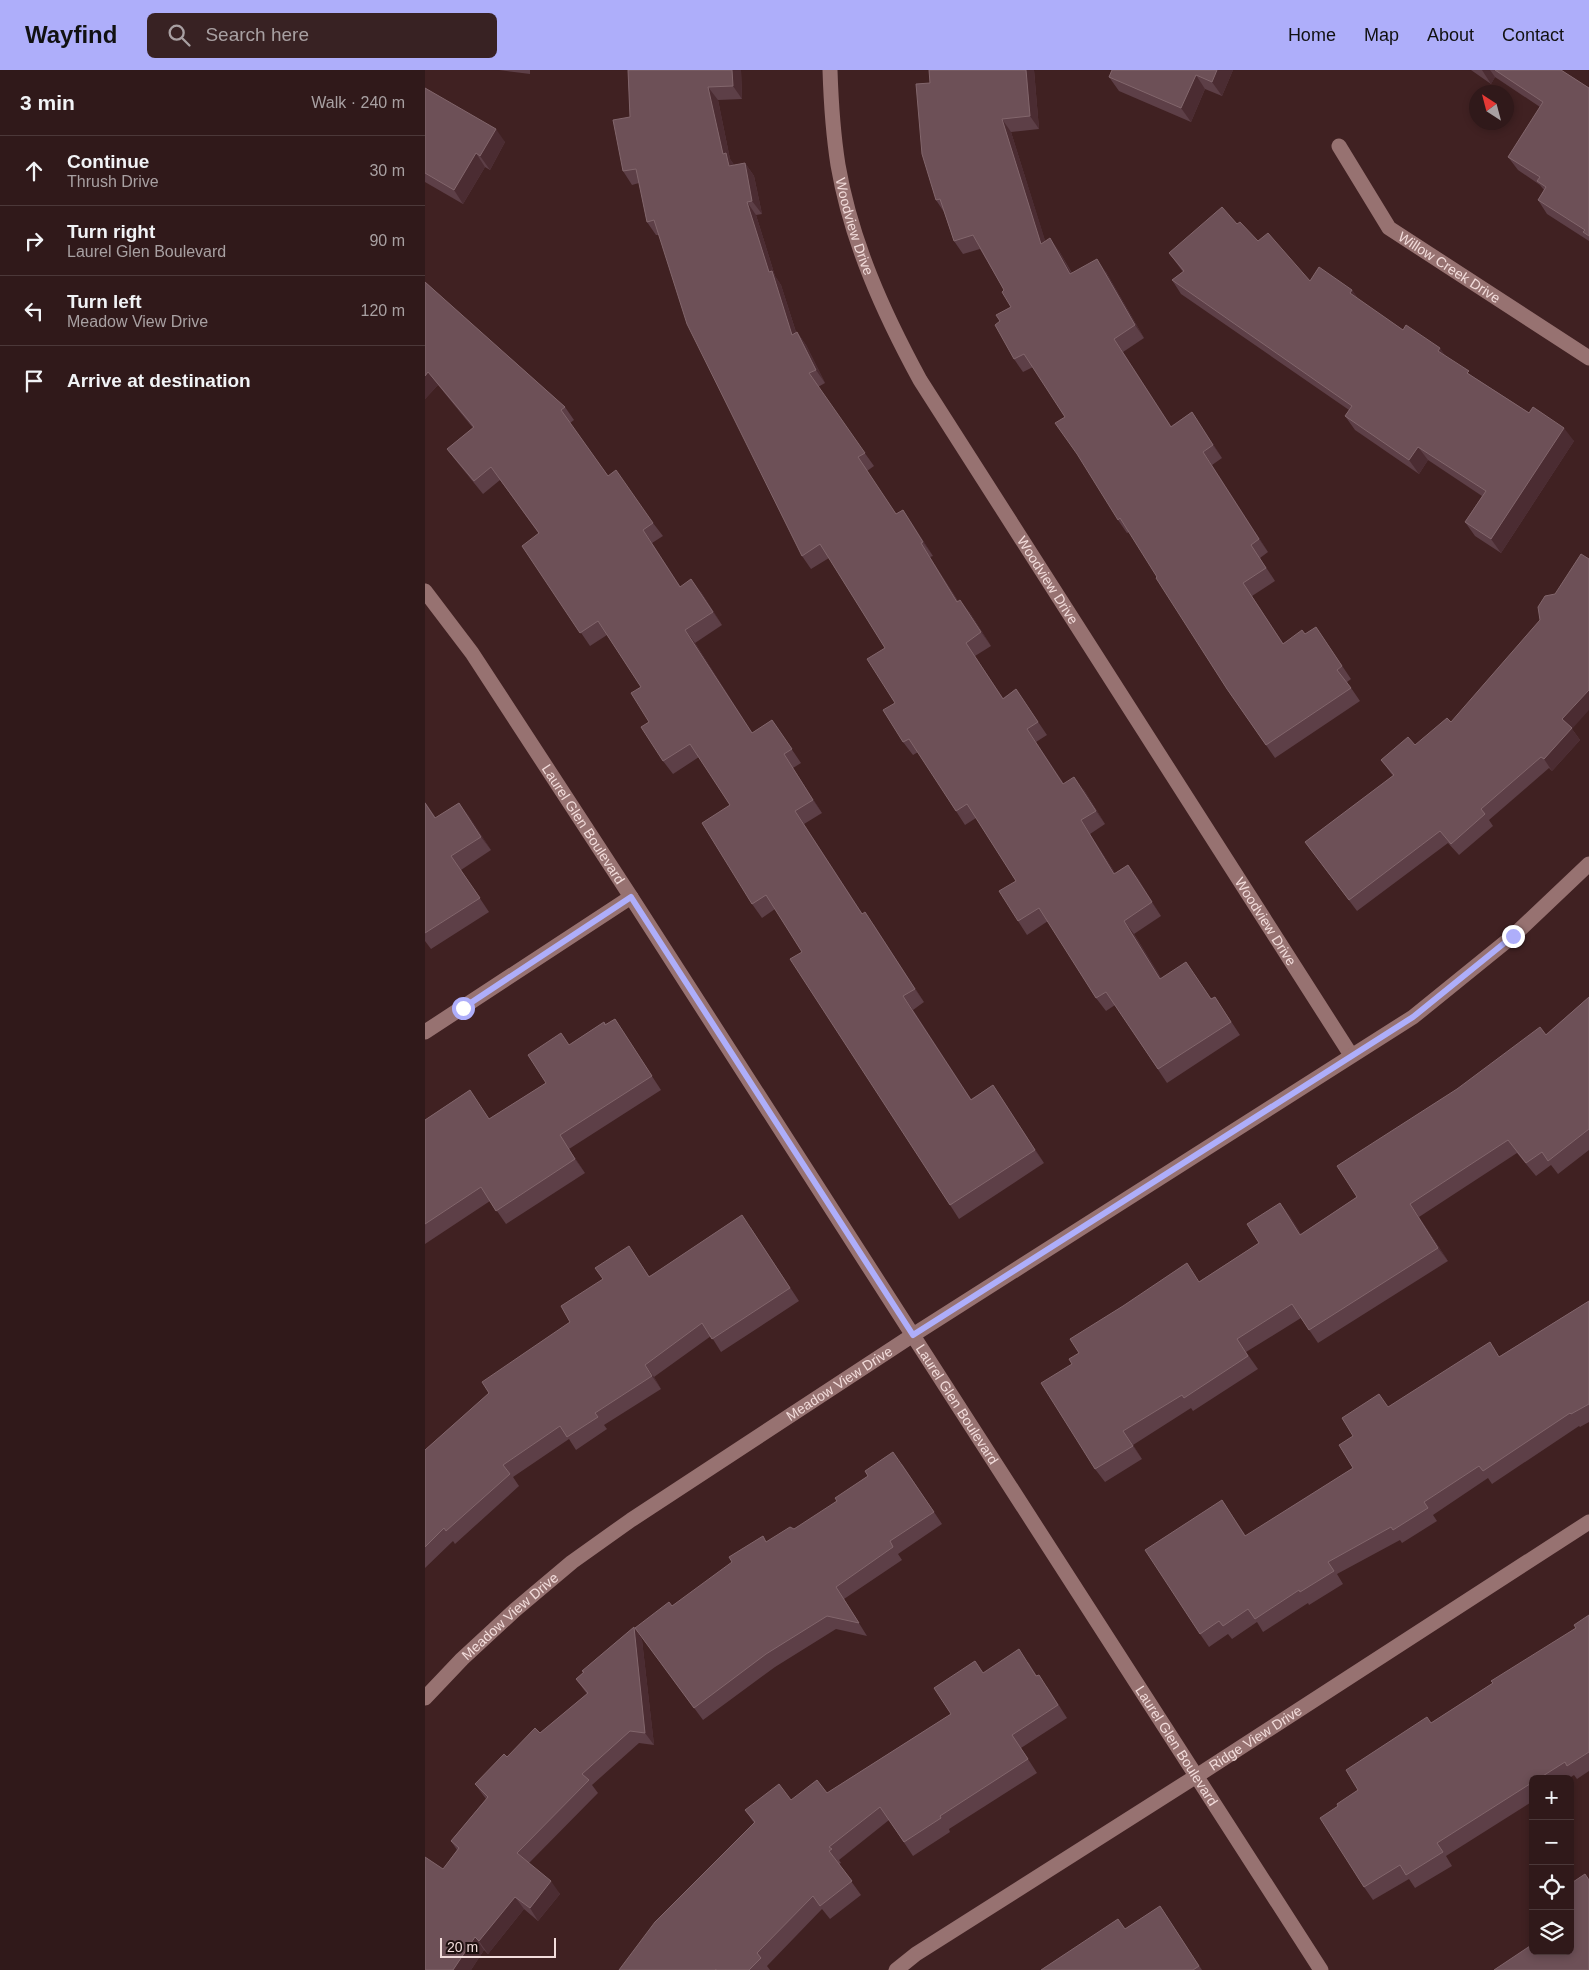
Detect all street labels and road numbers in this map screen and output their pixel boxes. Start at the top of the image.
street label: Woodview Drive [833,176,877,278]
street label: Willow Creek Drive [1395,228,1504,306]
street label: Woodview Drive [1014,533,1082,627]
street label: Laurel Glen Boulevard [539,761,628,887]
street label: Woodview Drive [1232,875,1300,969]
street label: Laurel Glen Boulevard [913,1341,1002,1467]
street label: Meadow View Drive [783,1343,896,1424]
street label: Meadow View Drive [458,1569,562,1663]
street label: Laurel Glen Boulevard [1132,1683,1221,1809]
street label: Ridge View Drive [1206,1702,1305,1774]

